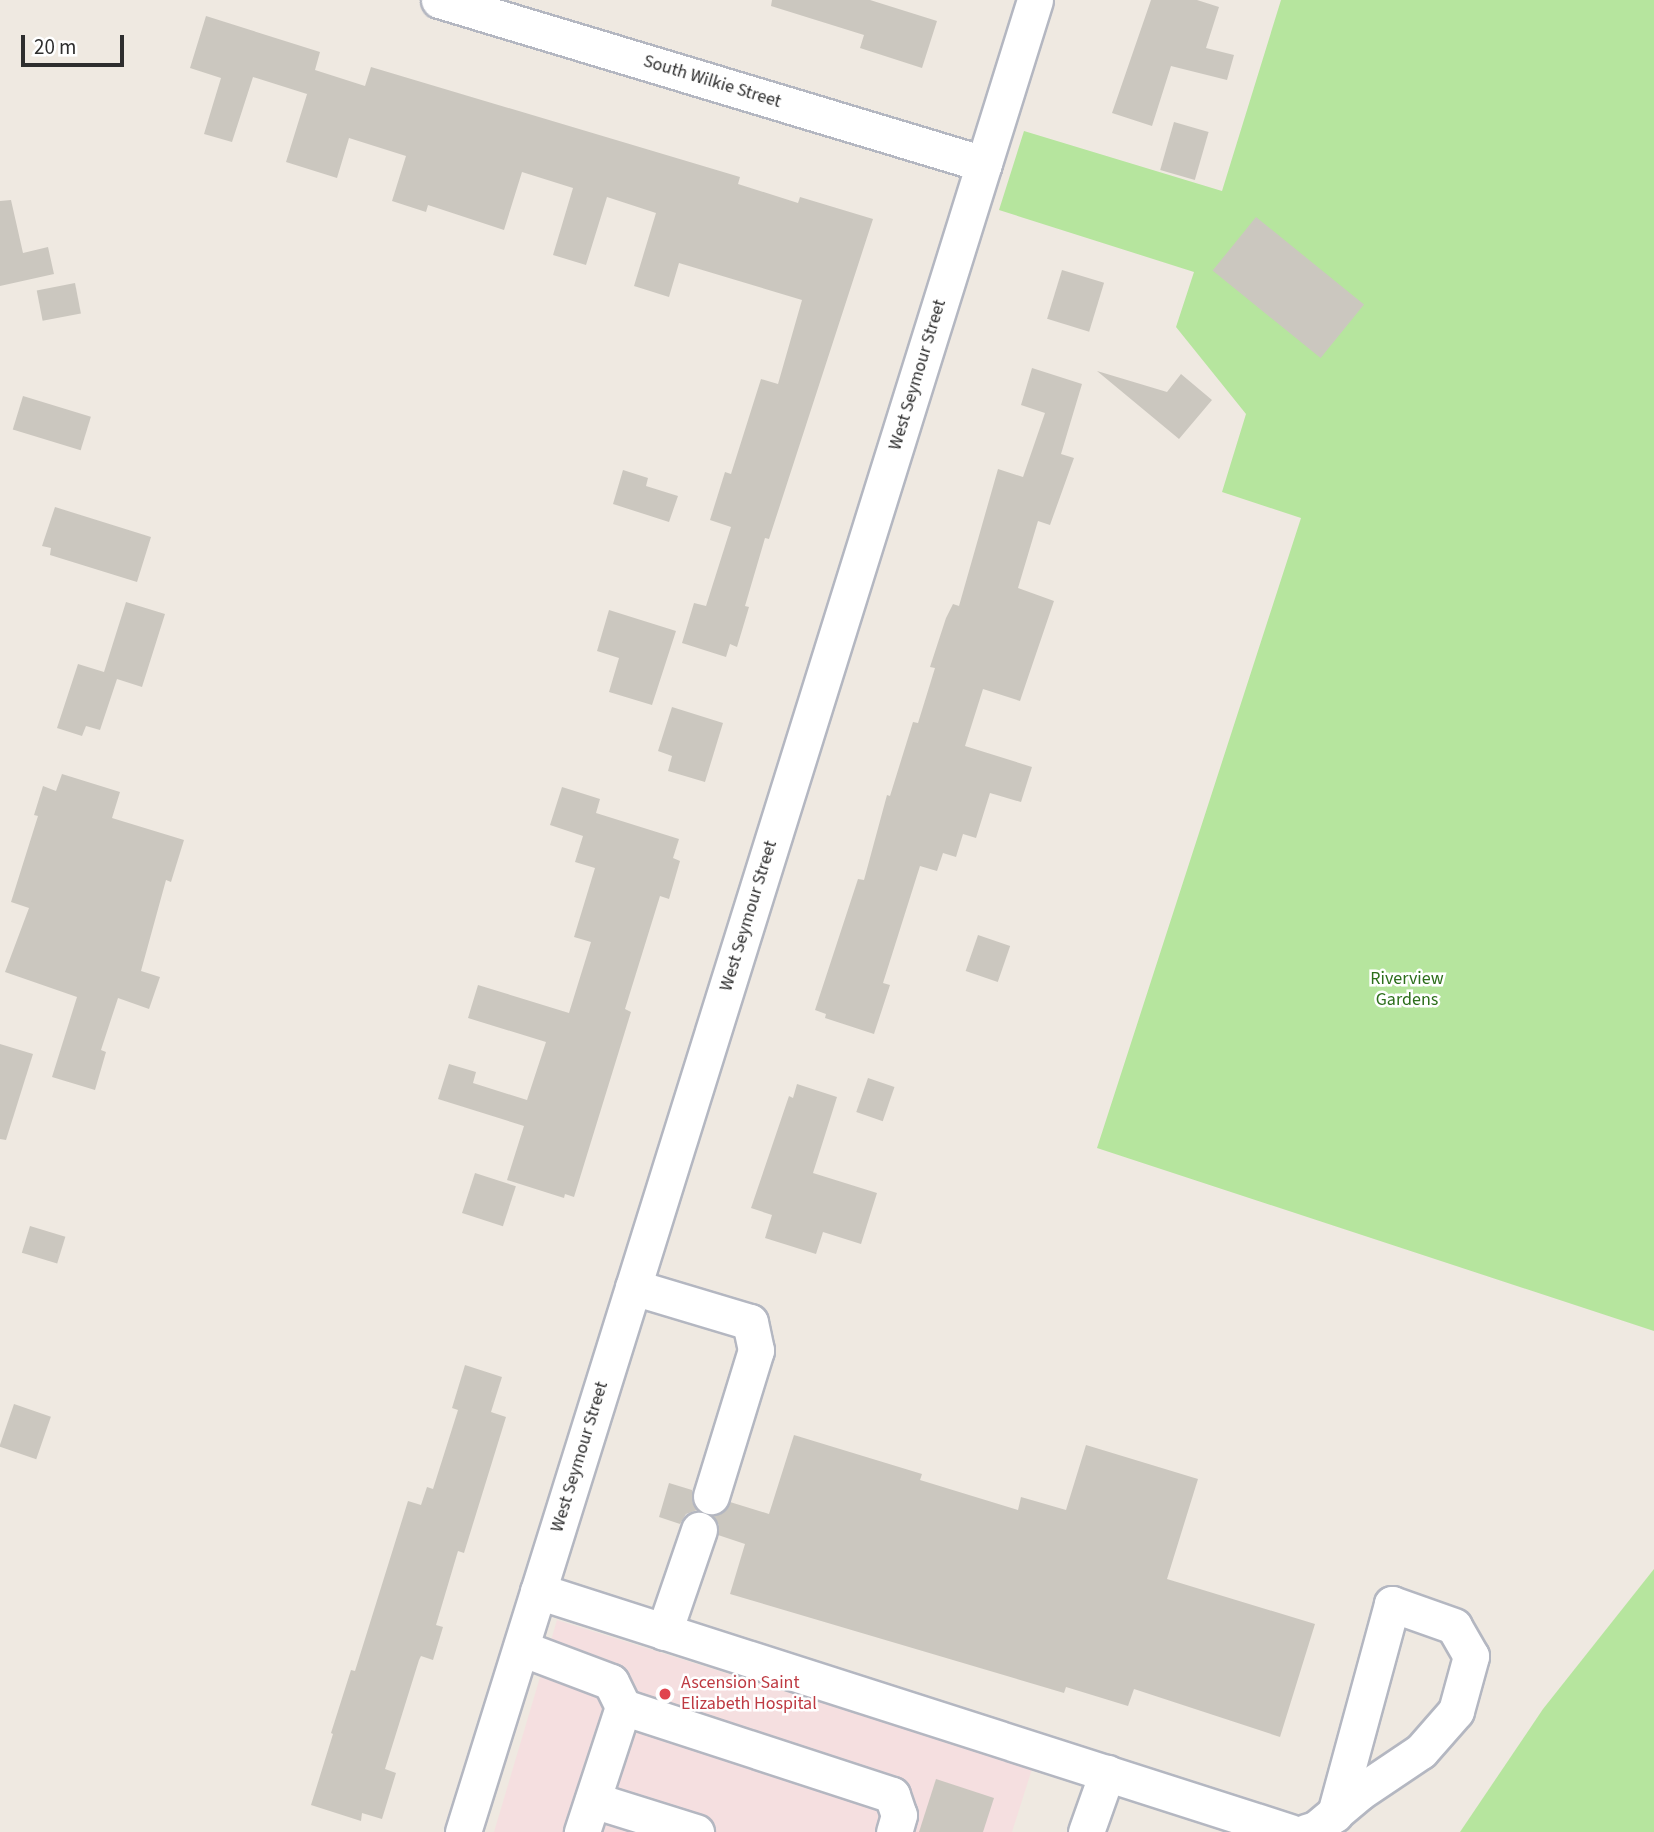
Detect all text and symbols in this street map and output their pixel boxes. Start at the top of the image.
scale bar [24,21,128,65]
text: 20 m [34,32,76,62]
street label: South Wilkie Street [641,51,783,113]
street label: West Seymour Street [885,297,951,453]
street label: West Seymour Street [716,838,782,994]
park label: Riverview Gardens [1370,969,1444,1012]
street label: West Seymour Street [547,1379,613,1535]
place label: Ascension Saint Elizabeth Hospital [681,1673,817,1716]
marker: Ascension Saint Elizabeth Hospital [655,1684,675,1704]

